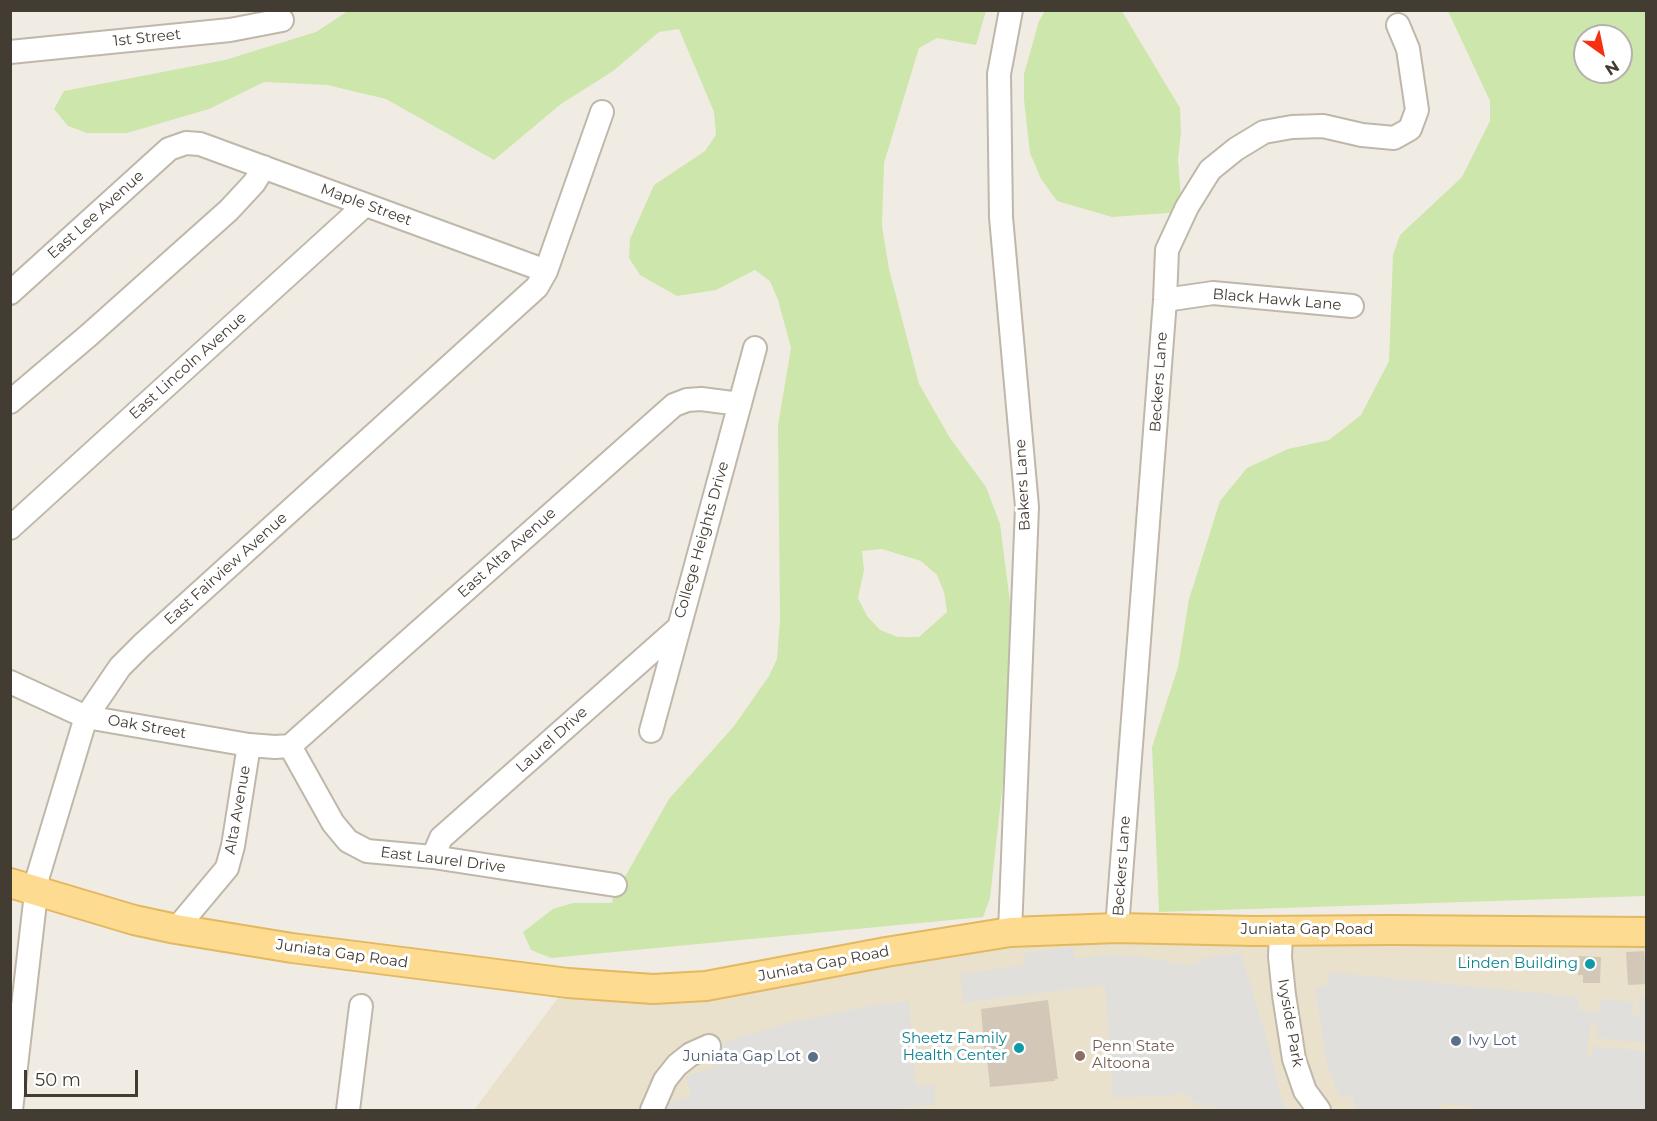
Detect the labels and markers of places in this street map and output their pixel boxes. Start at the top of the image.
place label: Linden Building [1458,955,1578,973]
marker: Linden Building [1583,957,1597,971]
place label: Sheetz Family Health Center [902,1030,1007,1065]
place label: Ivy Lot [1468,1032,1517,1050]
marker: Ivy Lot [1449,1034,1463,1048]
place label: Penn State Altoona [1092,1038,1175,1073]
marker: Sheetz Family Health Center [1012,1041,1026,1055]
place label: Juniata Gap Lot [683,1048,801,1066]
marker: Penn State Altoona [1073,1049,1087,1063]
marker: Juniata Gap Lot [806,1050,820,1064]

